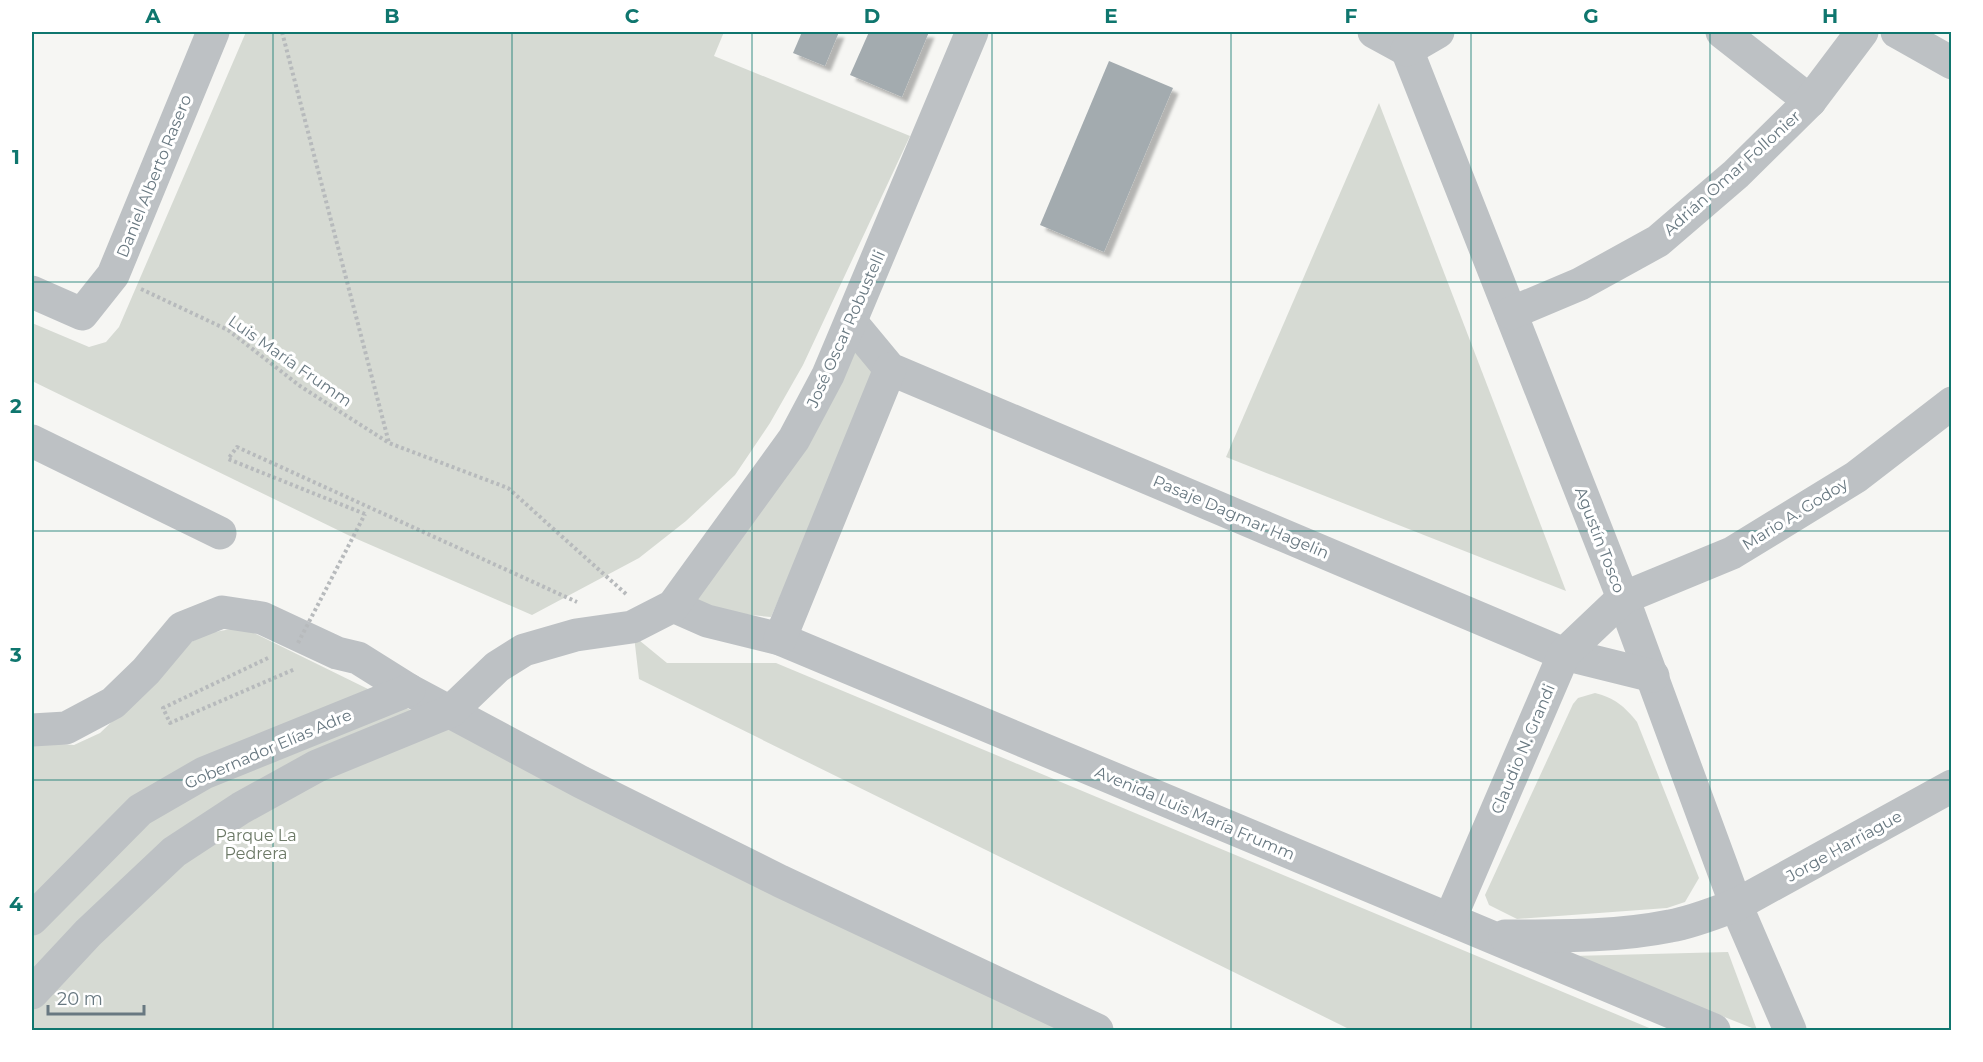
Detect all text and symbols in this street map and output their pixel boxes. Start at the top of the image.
text: A [144,4,161,28]
text: B [384,4,400,28]
text: C [625,4,640,28]
text: D [864,4,880,28]
text: E [1104,4,1118,28]
text: F [1345,4,1358,28]
text: G [1583,4,1599,28]
text: H [1822,4,1838,28]
street label: Daniel Alberto Rasero [113,92,195,260]
street label: Adrián Omar Follonier [1660,107,1804,239]
text: 1 [12,145,20,169]
street label: José Oscar Robustelli [802,248,889,411]
street label: Luis María Frumm [225,311,355,411]
text: 2 [10,394,22,418]
street label: Pasaje Dagmar Hagelin [1150,471,1332,563]
street label: Mario A. Godoy [1739,474,1852,554]
street label: Agustín Tosco [1571,484,1629,596]
text: 3 [9,643,22,667]
street label: Claudio N. Grandi [1487,681,1559,817]
street label: Gobernador Elías Adre [182,705,354,793]
street label: Avenida Luis María Frumm [1092,762,1298,864]
street label: Jorge Harriague [1782,806,1905,886]
park label: Parque La Pedrera [215,826,297,863]
text: 4 [9,892,23,916]
scale bar [48,978,144,1016]
text: 20 m [57,988,103,1010]

